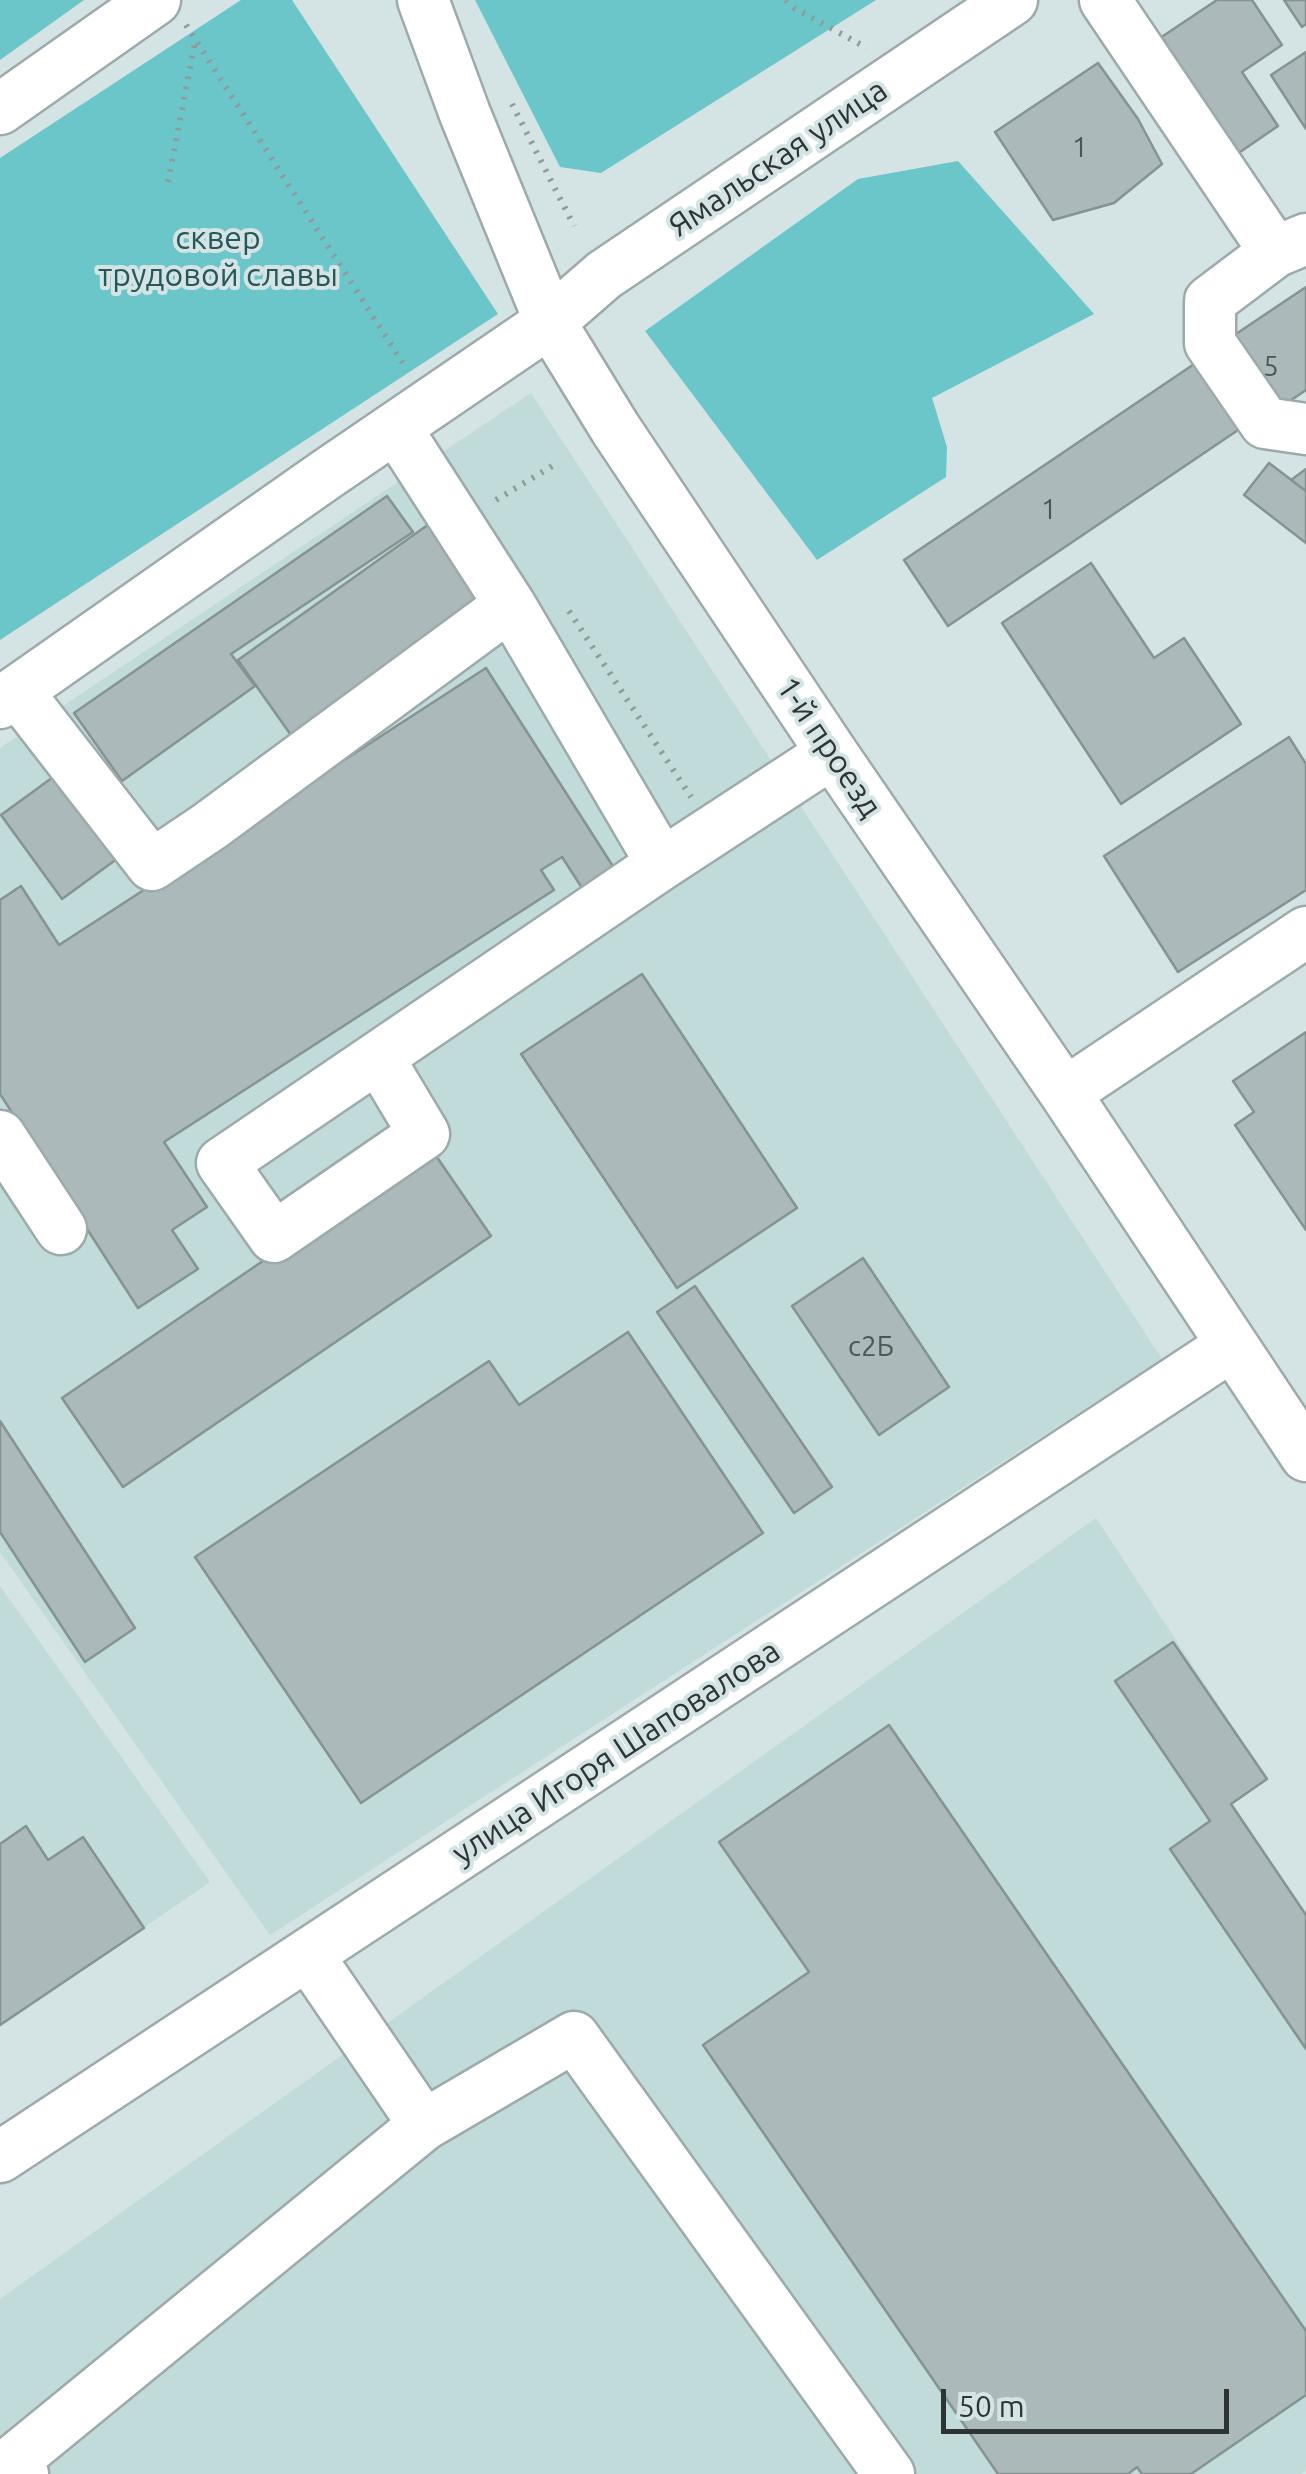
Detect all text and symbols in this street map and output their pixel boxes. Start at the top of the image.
street label: Ямальская улица [662,71,894,245]
house number: 1 [1072,131,1088,165]
park label: сквер трудовой славы [98,219,338,294]
house number: 5 [1263,350,1279,384]
house number: 1 [1041,493,1057,527]
street label: 1-й проезд [768,669,890,825]
house number: с2Б [848,1330,894,1364]
street label: улица Игоря Шаповалова [445,1632,787,1872]
scale bar [946,2369,1234,2431]
text: 50 m [958,2389,1025,2423]

